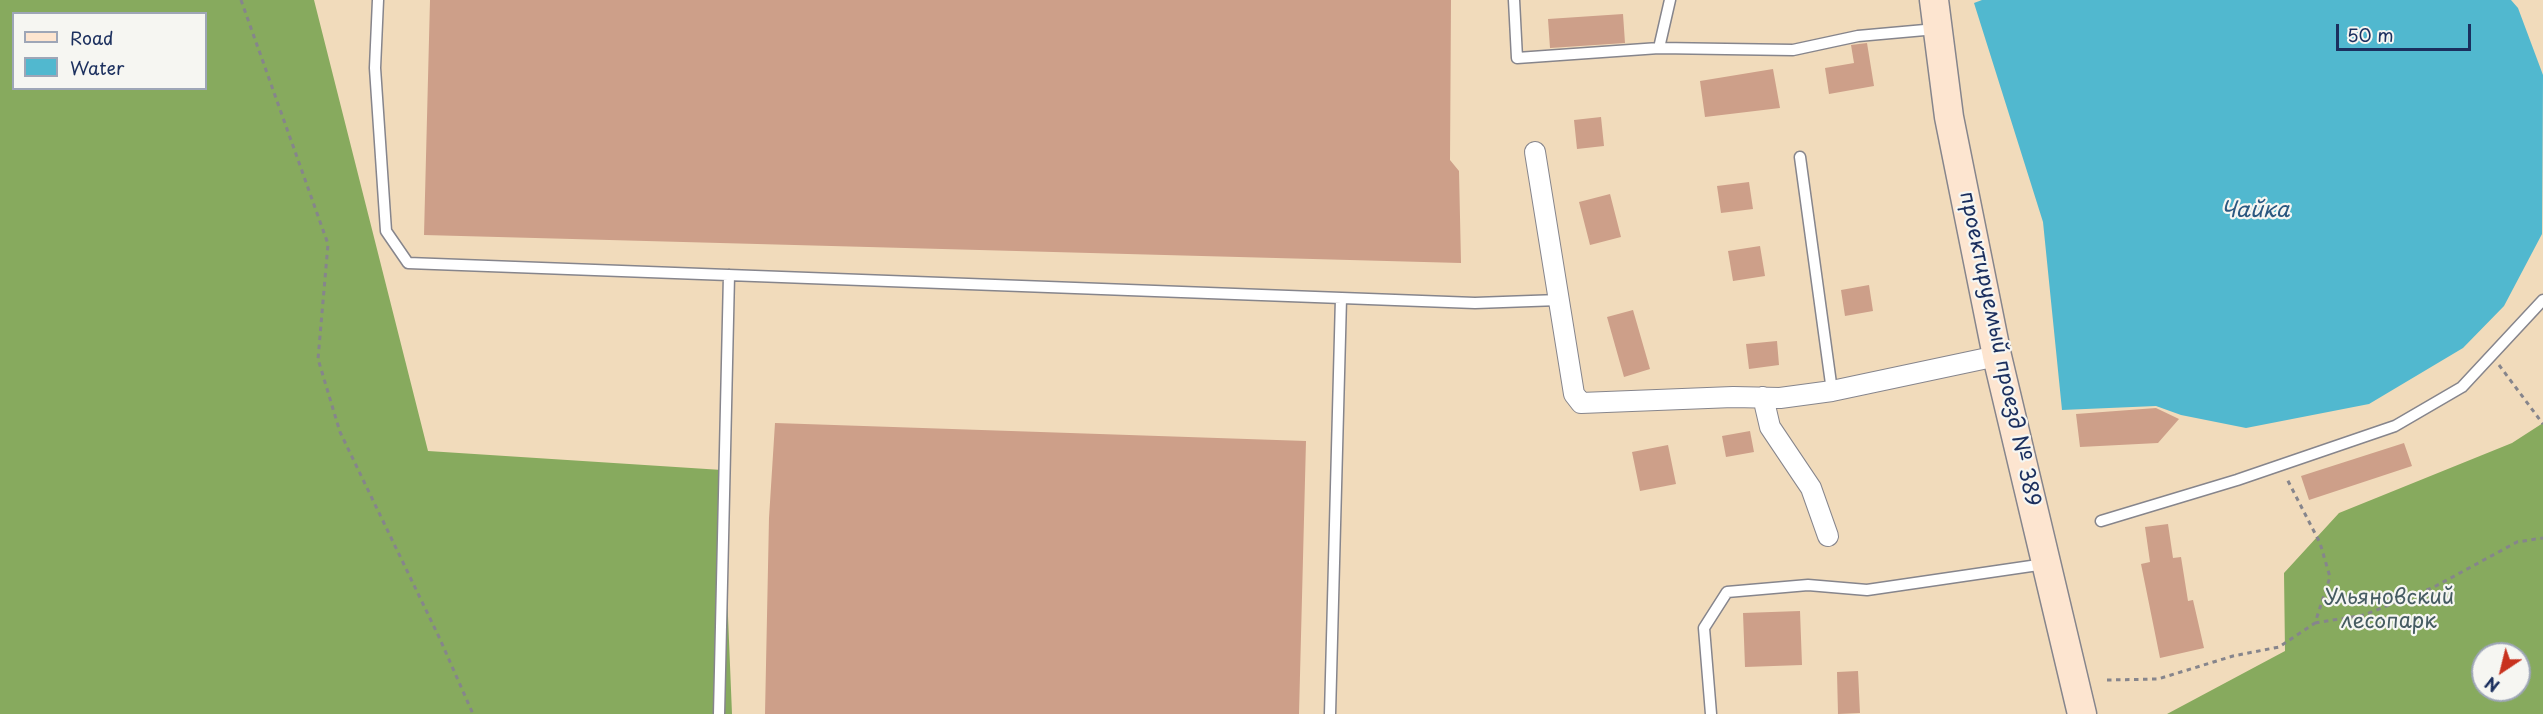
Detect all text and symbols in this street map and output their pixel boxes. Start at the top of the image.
legend [12,12,207,90]
scale bar [2339,12,2474,50]
text: 50 m [2347,21,2394,48]
text: Road [70,24,114,51]
text: Water [70,54,124,81]
street label: проектируемый проезд № 389 [1953,189,2045,509]
water label: Чайка [2221,198,2289,224]
park label: Ульяновский лесопарк [2324,585,2454,635]
north arrow [2471,642,2531,702]
text: N [2480,672,2504,699]

